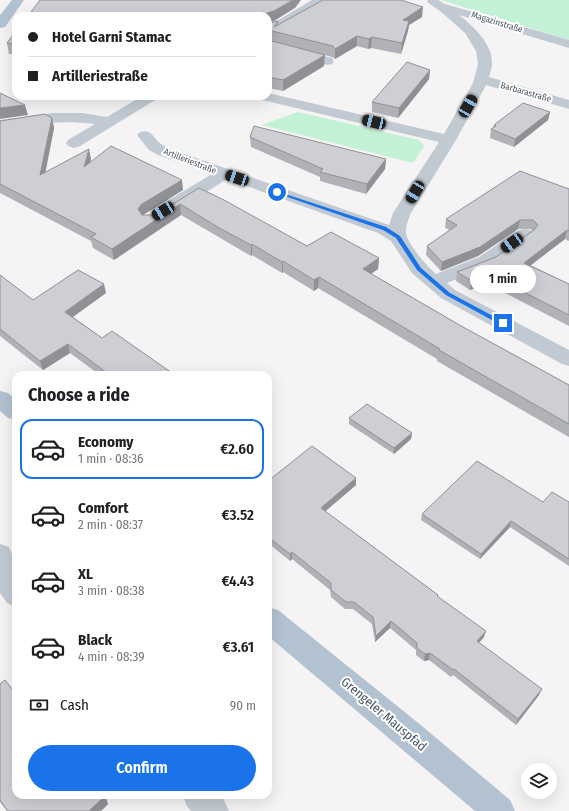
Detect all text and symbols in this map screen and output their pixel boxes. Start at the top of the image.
street label: Magazinstraße [470,9,524,35]
text: Hotel Garni Stamac [52,28,171,46]
text: Artilleriestraße [52,67,148,85]
street label: Barbarastraße [500,80,553,104]
car [457,93,479,119]
car [361,113,387,131]
street label: Artilleriestraße [162,146,218,176]
car [224,169,250,187]
car [404,179,426,205]
route start [268,183,286,201]
car [150,200,176,222]
car [499,231,525,255]
callout: 1 min [470,265,536,293]
text: 1 min [489,271,517,286]
route end [494,314,512,332]
text: Choose a ride [28,384,130,406]
icon: car [30,431,66,467]
text: Economy [78,433,133,451]
text: €2.60 [220,440,254,458]
text: 1 min · 08:36 [78,451,144,466]
icon: car [30,497,66,533]
text: Comfort [78,499,129,517]
text: €3.52 [221,506,254,524]
text: 2 min · 08:37 [78,517,143,532]
icon: car [30,563,66,599]
text: XL [78,565,93,583]
text: €4.43 [221,572,254,590]
text: 3 min · 08:38 [78,583,144,598]
icon: car [30,629,66,665]
text: Black [78,631,112,649]
text: €3.61 [223,638,254,656]
text: 4 min · 08:39 [78,649,145,664]
street label: Grengeler Mauspfad [338,674,430,754]
icon: cash [28,694,50,716]
text: Cash [60,696,89,714]
text: 90 m [230,698,256,713]
button: Confirm [28,745,256,791]
map controls [521,763,557,799]
button: layers [521,763,557,799]

